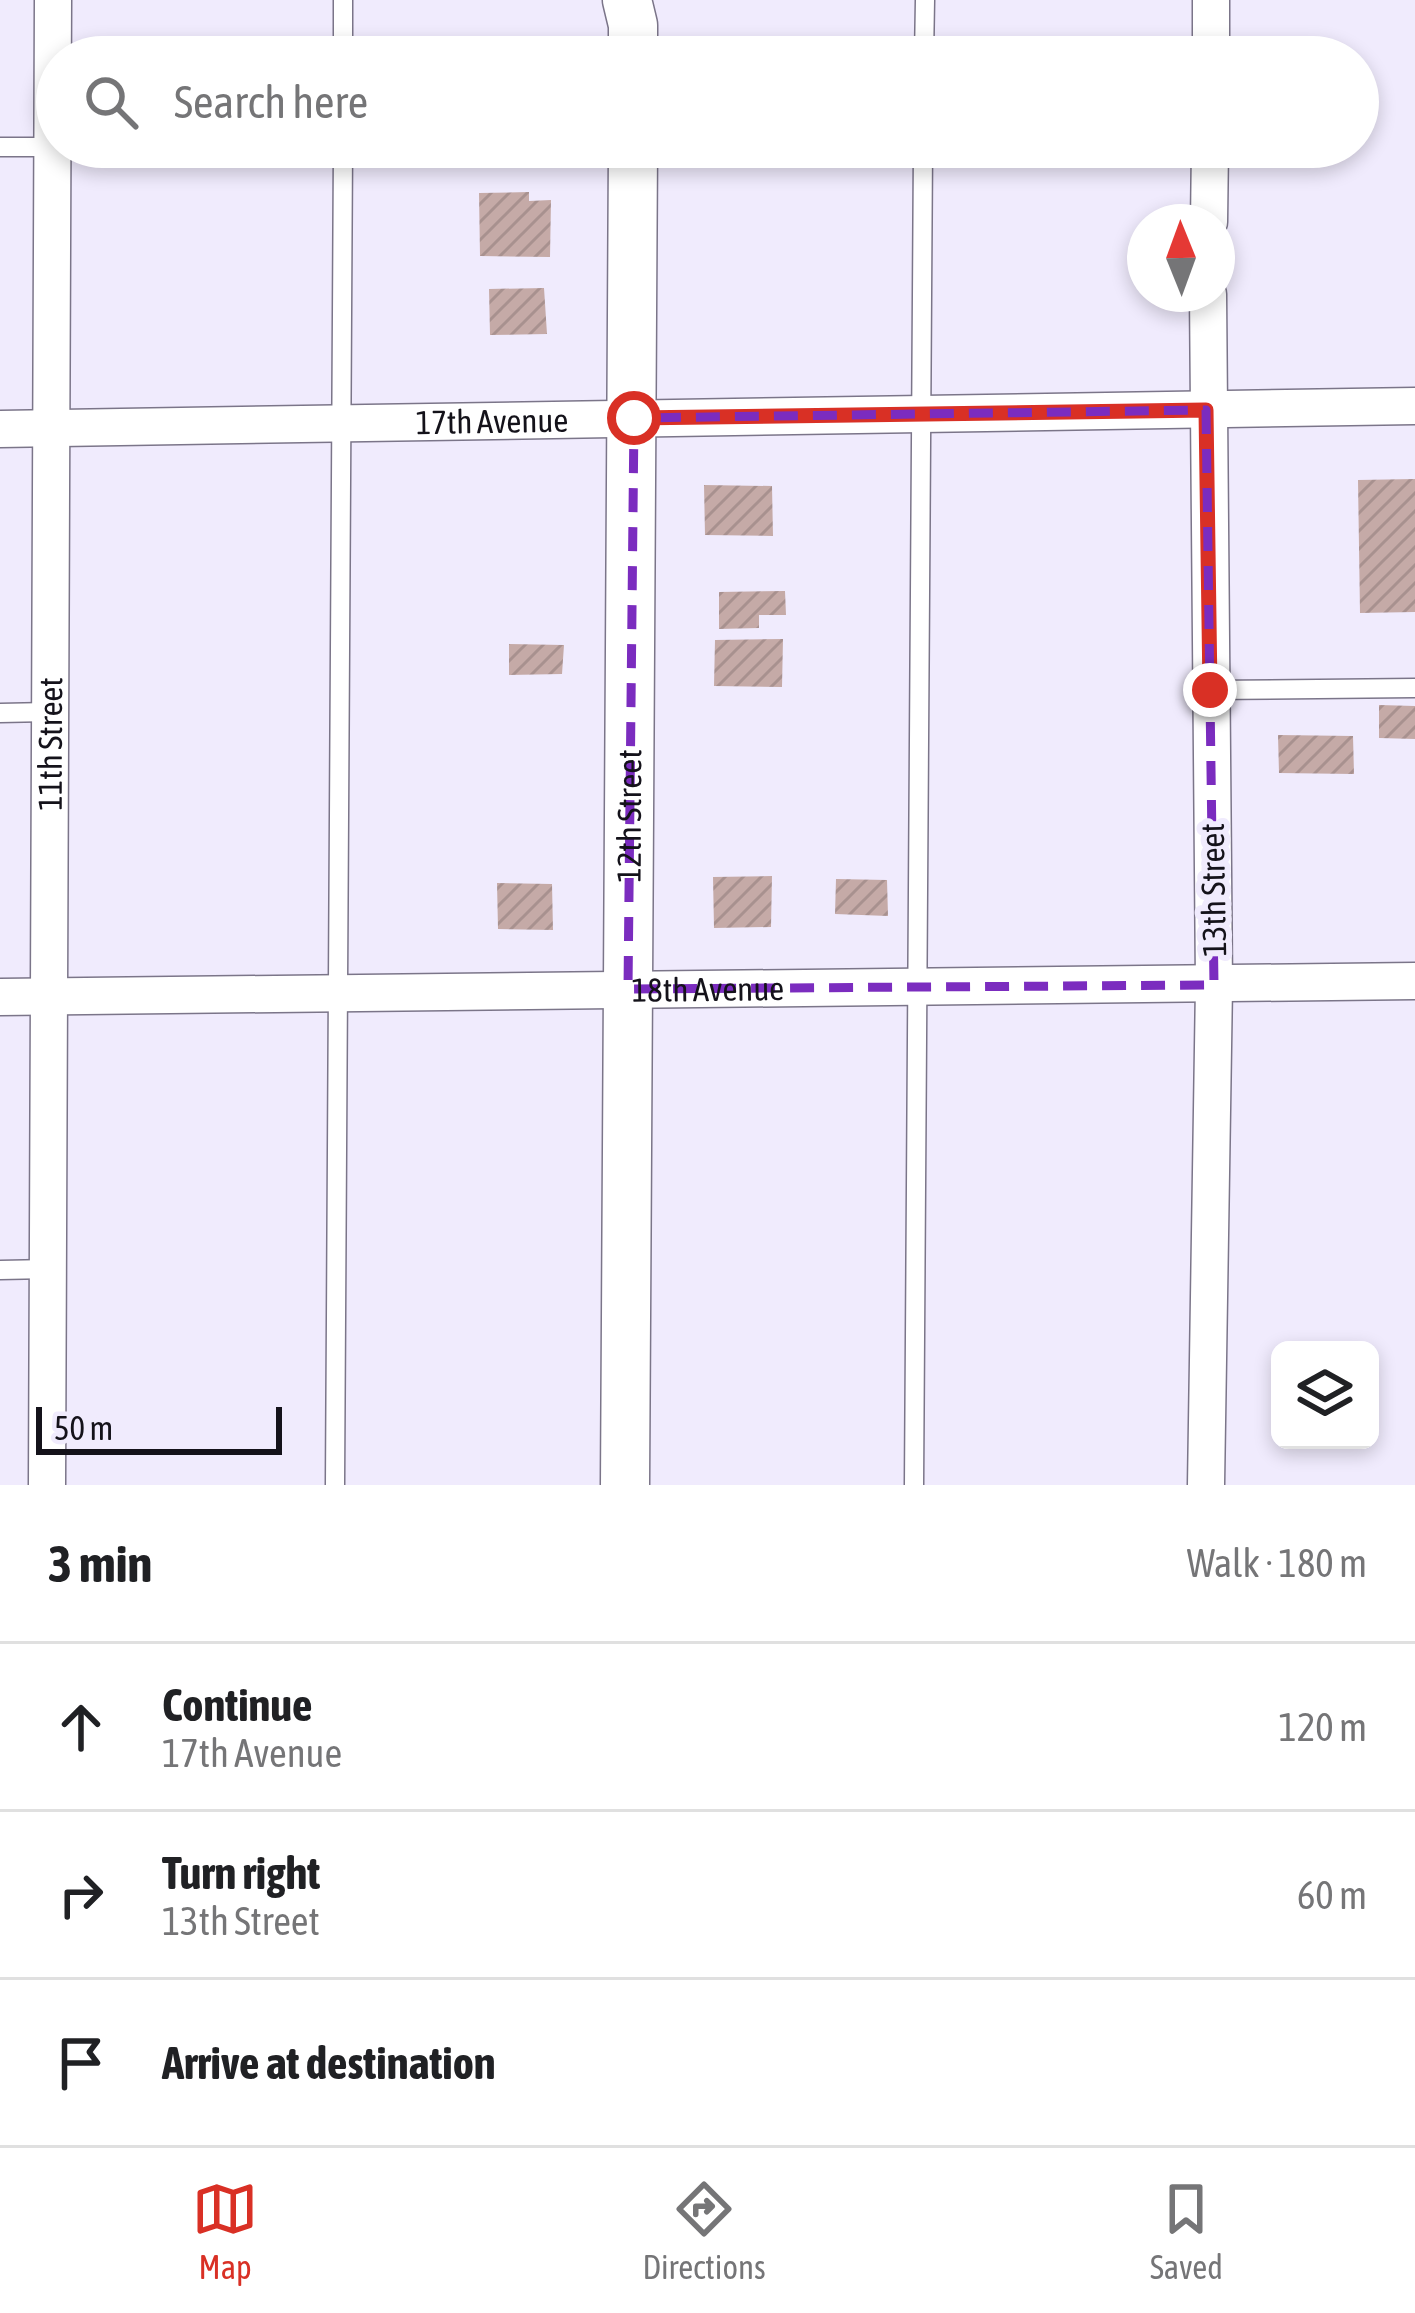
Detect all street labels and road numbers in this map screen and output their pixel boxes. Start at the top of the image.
street label: 17th Avenue [415,401,568,441]
street label: 11th Street [31,677,69,811]
street label: 12th Street [610,749,648,883]
street label: 13th Street [1193,823,1233,957]
street label: 18th Avenue [632,969,784,1009]

